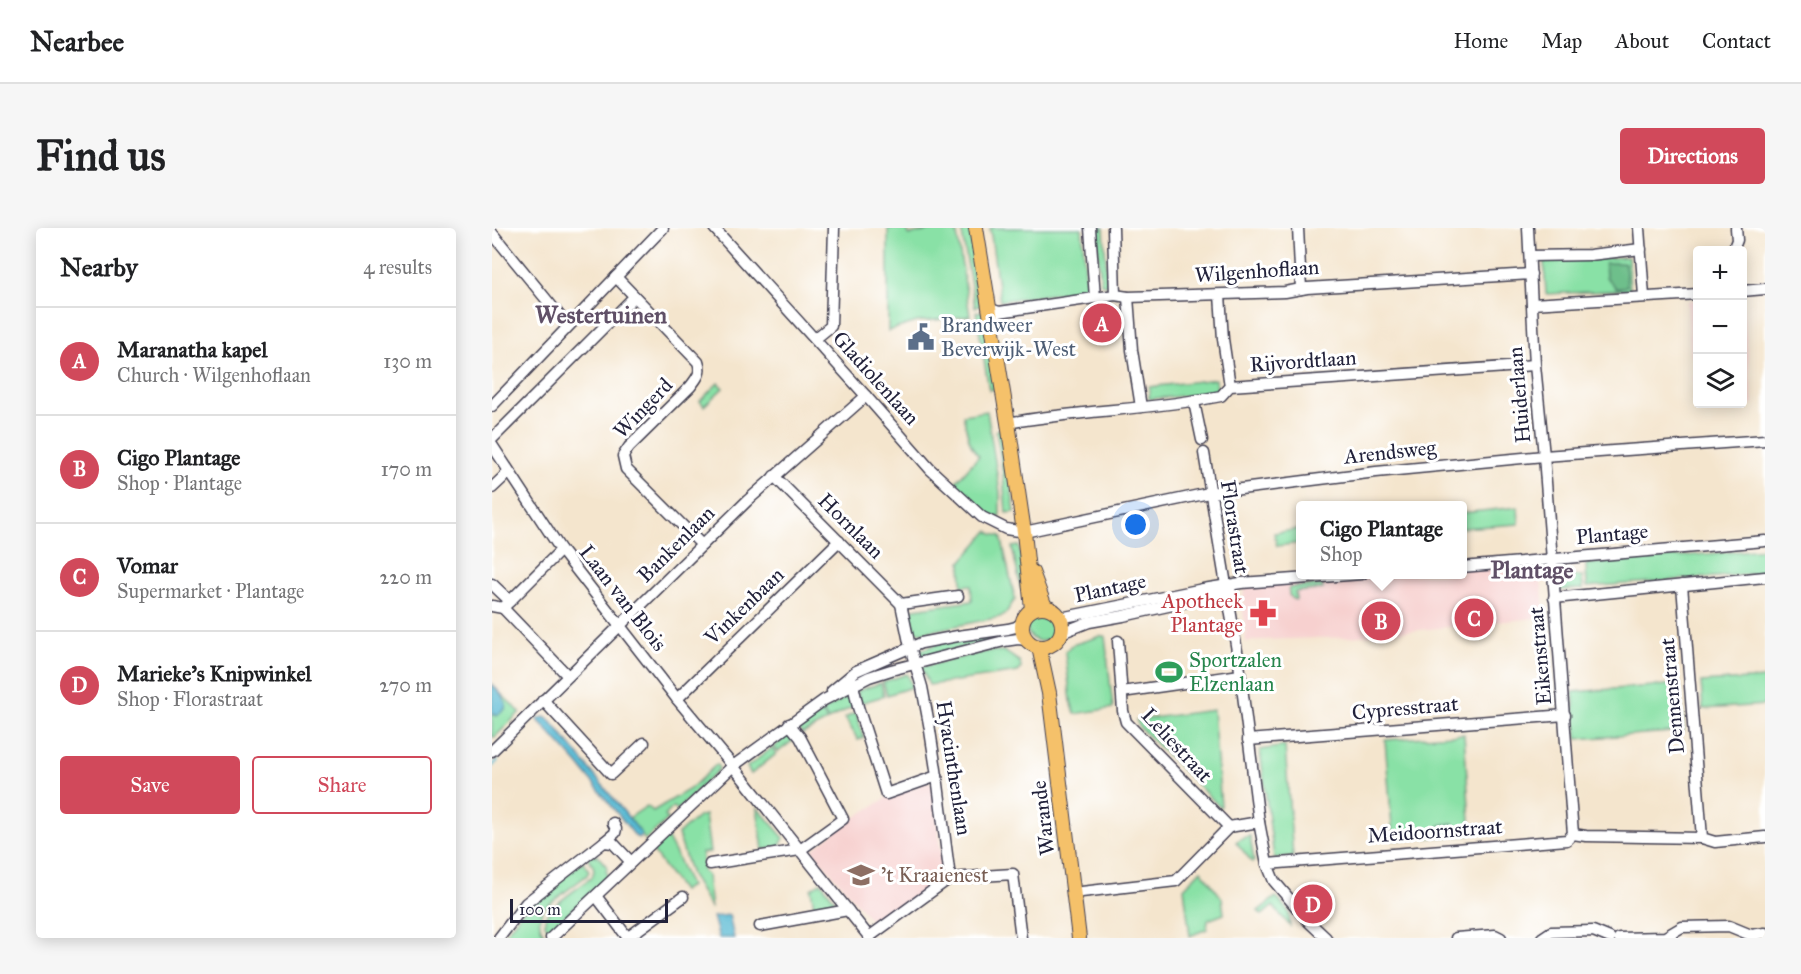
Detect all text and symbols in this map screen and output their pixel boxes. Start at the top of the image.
text: Nearbee [30,24,124,59]
text: Home [1453,28,1508,54]
text: Map [1541,28,1582,54]
text: About [1615,28,1669,54]
text: Contact [1702,28,1771,54]
button: Directions [1620,128,1765,184]
text: Find us [36,130,166,182]
map controls [1693,246,1747,408]
button: + [1693,246,1747,300]
text: Nearby [60,251,138,283]
street label: Wilgenhoflaan [1194,254,1320,288]
text: 4 results [363,255,432,279]
district label: Westertuinen [535,300,667,330]
pin: A [1082,300,1122,346]
button: − [1693,300,1747,354]
place label: Brandweer Beverwijk-West [941,312,1077,362]
public building icon: Brandweer Beverwijk-West [906,322,936,352]
street label: Gladiolenlaan [827,326,925,430]
text: Maranatha kapel [117,336,267,363]
street label: Rijvordtlaan [1249,344,1357,378]
street label: Huiderlaan [1502,346,1536,444]
text: A [73,349,86,373]
text: 130 m [383,349,432,373]
button: layers [1693,354,1747,408]
text: Church · Wilgenhoflaan [117,363,311,387]
street label: Wingerd [608,372,678,444]
street label: Arendsweg [1342,434,1437,470]
text: Cigo Plantage [117,444,240,471]
text: B [73,457,86,481]
text: 170 m [381,457,432,481]
text: Shop · Plantage [117,471,242,495]
street label: Florastraat [1215,478,1255,576]
street label: Hornlaan [813,488,889,564]
street label: Bankenlaan [632,500,720,588]
popup [1296,501,1467,579]
your location [1121,510,1150,539]
text: Cigo Plantage [1320,515,1443,542]
street label: Plantage [1575,518,1650,550]
street label: Laan van Blois [573,540,673,656]
text: Shop [1320,542,1363,566]
text: Vomar [117,552,178,579]
district label: Plantage [1490,555,1574,585]
street label: Vinkenbaan [698,562,789,651]
text: C [73,565,86,589]
text: 220 m [380,565,432,589]
street label: Plantage [1072,568,1148,608]
text: Supermarket · Plantage [117,579,304,603]
place label: Apotheek Plantage [1160,588,1243,638]
pin: C [1454,596,1494,640]
pharmacy icon: Apotheek Plantage [1248,598,1278,628]
pin: B [1362,598,1400,644]
street label: Eikenstraat [1523,605,1557,706]
street label: Dennenstraat [1654,636,1690,755]
place label: Sportzalen Elzenlaan [1189,647,1282,697]
sports icon: Sportzalen Elzenlaan [1154,657,1184,687]
text: Marieke's Knipwinkel [117,660,312,687]
text: D [72,673,87,697]
text: 270 m [379,673,432,697]
text: Shop · Florastraat [117,687,263,711]
street label: Cypresstraat [1351,690,1460,726]
street label: Hyacinthenlaan [931,699,977,837]
street label: Leliestraat [1136,702,1218,788]
button: Save [60,756,240,814]
button: Share [252,756,432,814]
street label: Warande [1025,779,1060,857]
street label: Meidoornstraat [1367,813,1504,849]
school or university icon: 't Kraaienest [846,860,876,890]
place label: 't Kraaienest [881,862,989,888]
pin: D [1294,882,1332,926]
scale bar [510,896,668,924]
text: 100 m [519,900,561,919]

